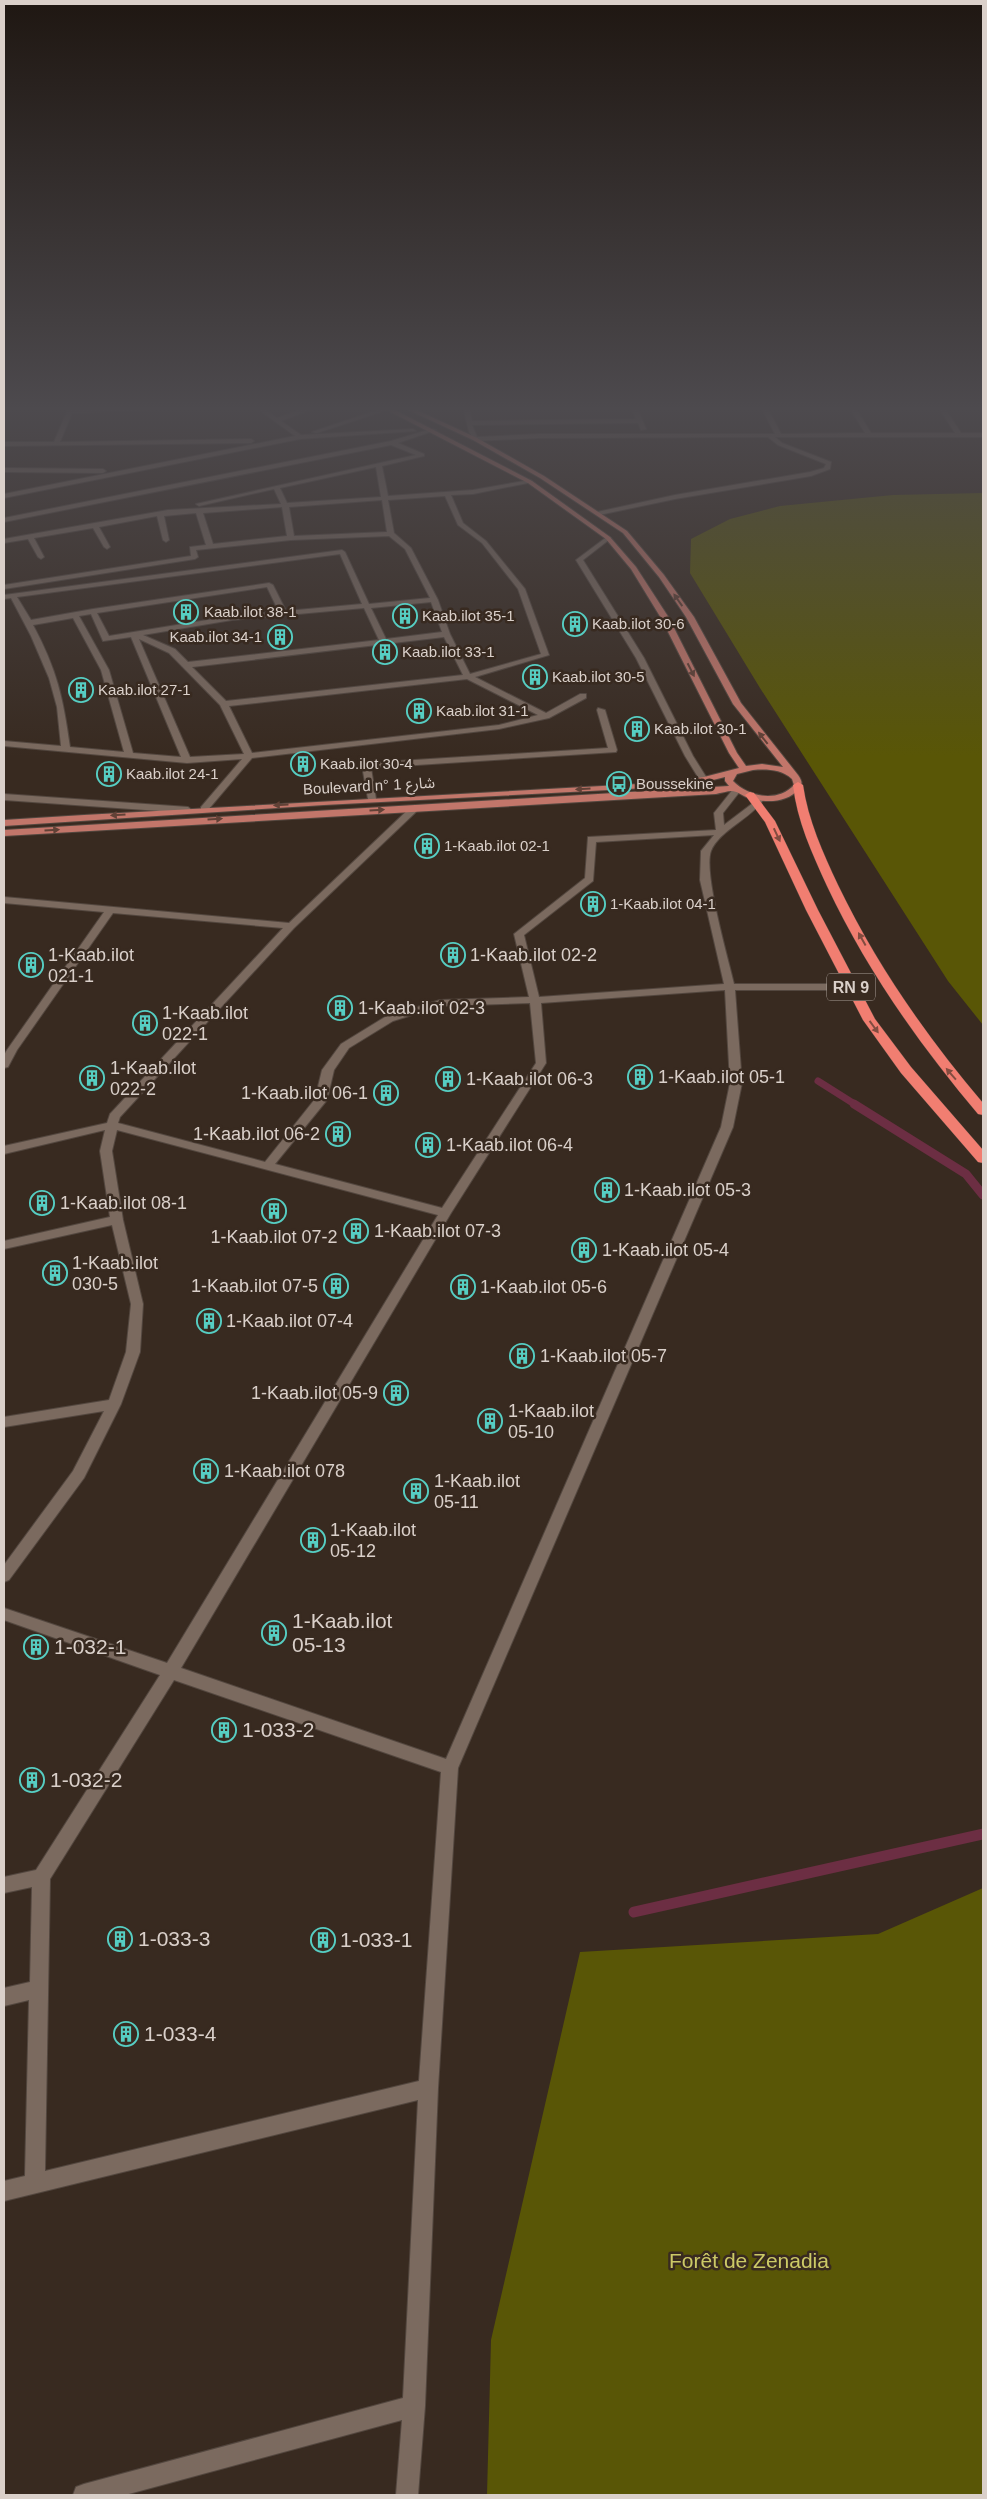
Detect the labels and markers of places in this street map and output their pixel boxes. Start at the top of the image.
building icon: Kaab.ilot 38-1 [173,599,199,625]
place label: Kaab.ilot 38-1 [204,603,297,620]
building icon: Kaab.ilot 35-1 [392,603,418,629]
place label: Kaab.ilot 35-1 [422,607,515,624]
building icon: Kaab.ilot 30-6 [562,611,588,637]
place label: Kaab.ilot 30-6 [592,615,685,632]
building icon: Kaab.ilot 34-1 [267,624,293,650]
place label: Kaab.ilot 34-1 [169,628,262,645]
building icon: Kaab.ilot 33-1 [372,639,398,665]
place label: Kaab.ilot 33-1 [402,643,495,660]
building icon: Kaab.ilot 30-5 [522,664,548,690]
place label: Kaab.ilot 30-5 [552,668,645,685]
building icon: Kaab.ilot 27-1 [68,677,94,703]
place label: Kaab.ilot 27-1 [98,681,191,698]
building icon: Kaab.ilot 31-1 [406,698,432,724]
place label: Kaab.ilot 31-1 [436,702,529,719]
building icon: Kaab.ilot 30-1 [624,716,650,742]
place label: Kaab.ilot 30-1 [654,720,747,737]
building icon: Kaab.ilot 30-4 [290,751,316,777]
place label: Kaab.ilot 30-4 [320,755,413,772]
building icon: Kaab.ilot 24-1 [96,761,122,787]
place label: Kaab.ilot 24-1 [126,765,219,782]
bus stop icon: Boussekine [606,771,632,797]
place label: Boussekine [636,775,714,792]
building icon: 1-Kaab.ilot 02-1 [414,833,440,859]
place label: 1-Kaab.ilot 02-1 [444,837,550,854]
building icon: 1-Kaab.ilot 04-1 [580,891,606,917]
place label: 1-Kaab.ilot 04-1 [610,895,716,912]
building icon: 1-Kaab.ilot 02-2 [440,942,466,968]
place label: 1-Kaab.ilot 021-1 [48,945,134,986]
place label: 1-Kaab.ilot 02-2 [470,945,597,965]
building icon: 1-Kaab.ilot 021-1 [18,952,44,978]
building icon: 1-Kaab.ilot 02-3 [327,995,353,1021]
place label: 1-Kaab.ilot 02-3 [358,998,485,1018]
place label: 1-Kaab.ilot 022-1 [162,1003,248,1044]
building icon: 1-Kaab.ilot 022-1 [132,1010,158,1036]
place label: 1-Kaab.ilot 022-2 [110,1058,196,1099]
building icon: 1-Kaab.ilot 05-1 [627,1064,653,1090]
building icon: 1-Kaab.ilot 022-2 [79,1065,105,1091]
building icon: 1-Kaab.ilot 06-3 [435,1066,461,1092]
place label: 1-Kaab.ilot 05-1 [658,1067,785,1087]
place label: 1-Kaab.ilot 06-3 [466,1069,593,1089]
building icon: 1-Kaab.ilot 06-1 [373,1080,399,1106]
place label: 1-Kaab.ilot 06-1 [241,1083,368,1103]
building icon: 1-Kaab.ilot 06-2 [325,1121,351,1147]
place label: 1-Kaab.ilot 06-2 [193,1124,320,1144]
building icon: 1-Kaab.ilot 06-4 [415,1132,441,1158]
place label: 1-Kaab.ilot 06-4 [446,1135,573,1155]
building icon: 1-Kaab.ilot 05-3 [594,1177,620,1203]
place label: 1-Kaab.ilot 05-3 [624,1180,751,1200]
building icon: 1-Kaab.ilot 08-1 [29,1190,55,1216]
place label: 1-Kaab.ilot 08-1 [60,1193,187,1213]
building icon: 1-Kaab.ilot 07-2 [261,1198,287,1224]
building icon: 1-Kaab.ilot 07-3 [343,1218,369,1244]
place label: 1-Kaab.ilot 07-3 [374,1221,501,1241]
place label: 1-Kaab.ilot 07-2 [210,1227,338,1247]
building icon: 1-Kaab.ilot 05-4 [571,1237,597,1263]
place label: 1-Kaab.ilot 05-4 [602,1240,729,1260]
place label: 1-Kaab.ilot 030-5 [72,1253,158,1294]
building icon: 1-Kaab.ilot 030-5 [42,1260,68,1286]
building icon: 1-Kaab.ilot 07-5 [323,1273,349,1299]
building icon: 1-Kaab.ilot 05-6 [450,1274,476,1300]
place label: 1-Kaab.ilot 07-5 [191,1276,318,1296]
place label: 1-Kaab.ilot 05-6 [480,1277,607,1297]
building icon: 1-Kaab.ilot 07-4 [196,1308,222,1334]
place label: 1-Kaab.ilot 07-4 [226,1311,353,1331]
building icon: 1-Kaab.ilot 05-7 [509,1343,535,1369]
place label: 1-Kaab.ilot 05-7 [540,1346,667,1366]
building icon: 1-Kaab.ilot 05-9 [383,1380,409,1406]
place label: 1-Kaab.ilot 05-9 [251,1383,378,1403]
place label: 1-Kaab.ilot 05-10 [508,1401,594,1442]
building icon: 1-Kaab.ilot 05-10 [477,1408,503,1434]
building icon: 1-Kaab.ilot 078 [193,1458,219,1484]
place label: 1-Kaab.ilot 078 [224,1461,345,1481]
place label: 1-Kaab.ilot 05-11 [434,1471,520,1512]
building icon: 1-Kaab.ilot 05-11 [403,1478,429,1504]
place label: 1-Kaab.ilot 05-12 [330,1520,416,1561]
building icon: 1-Kaab.ilot 05-12 [300,1527,326,1553]
place label: 1-Kaab.ilot 05-13 [292,1609,393,1656]
building icon: 1-Kaab.ilot 05-13 [261,1620,287,1646]
building icon: 1-032-1 [23,1634,49,1660]
place label: 1-032-1 [54,1635,126,1658]
building icon: 1-033-2 [211,1717,237,1743]
place label: 1-033-2 [242,1718,314,1741]
building icon: 1-032-2 [19,1767,45,1793]
place label: 1-032-2 [50,1768,122,1791]
building icon: 1-033-3 [107,1926,133,1952]
place label: 1-033-3 [138,1927,210,1950]
building icon: 1-033-1 [310,1927,336,1953]
place label: 1-033-1 [340,1928,412,1951]
building icon: 1-033-4 [113,2021,139,2047]
place label: 1-033-4 [144,2022,217,2045]

